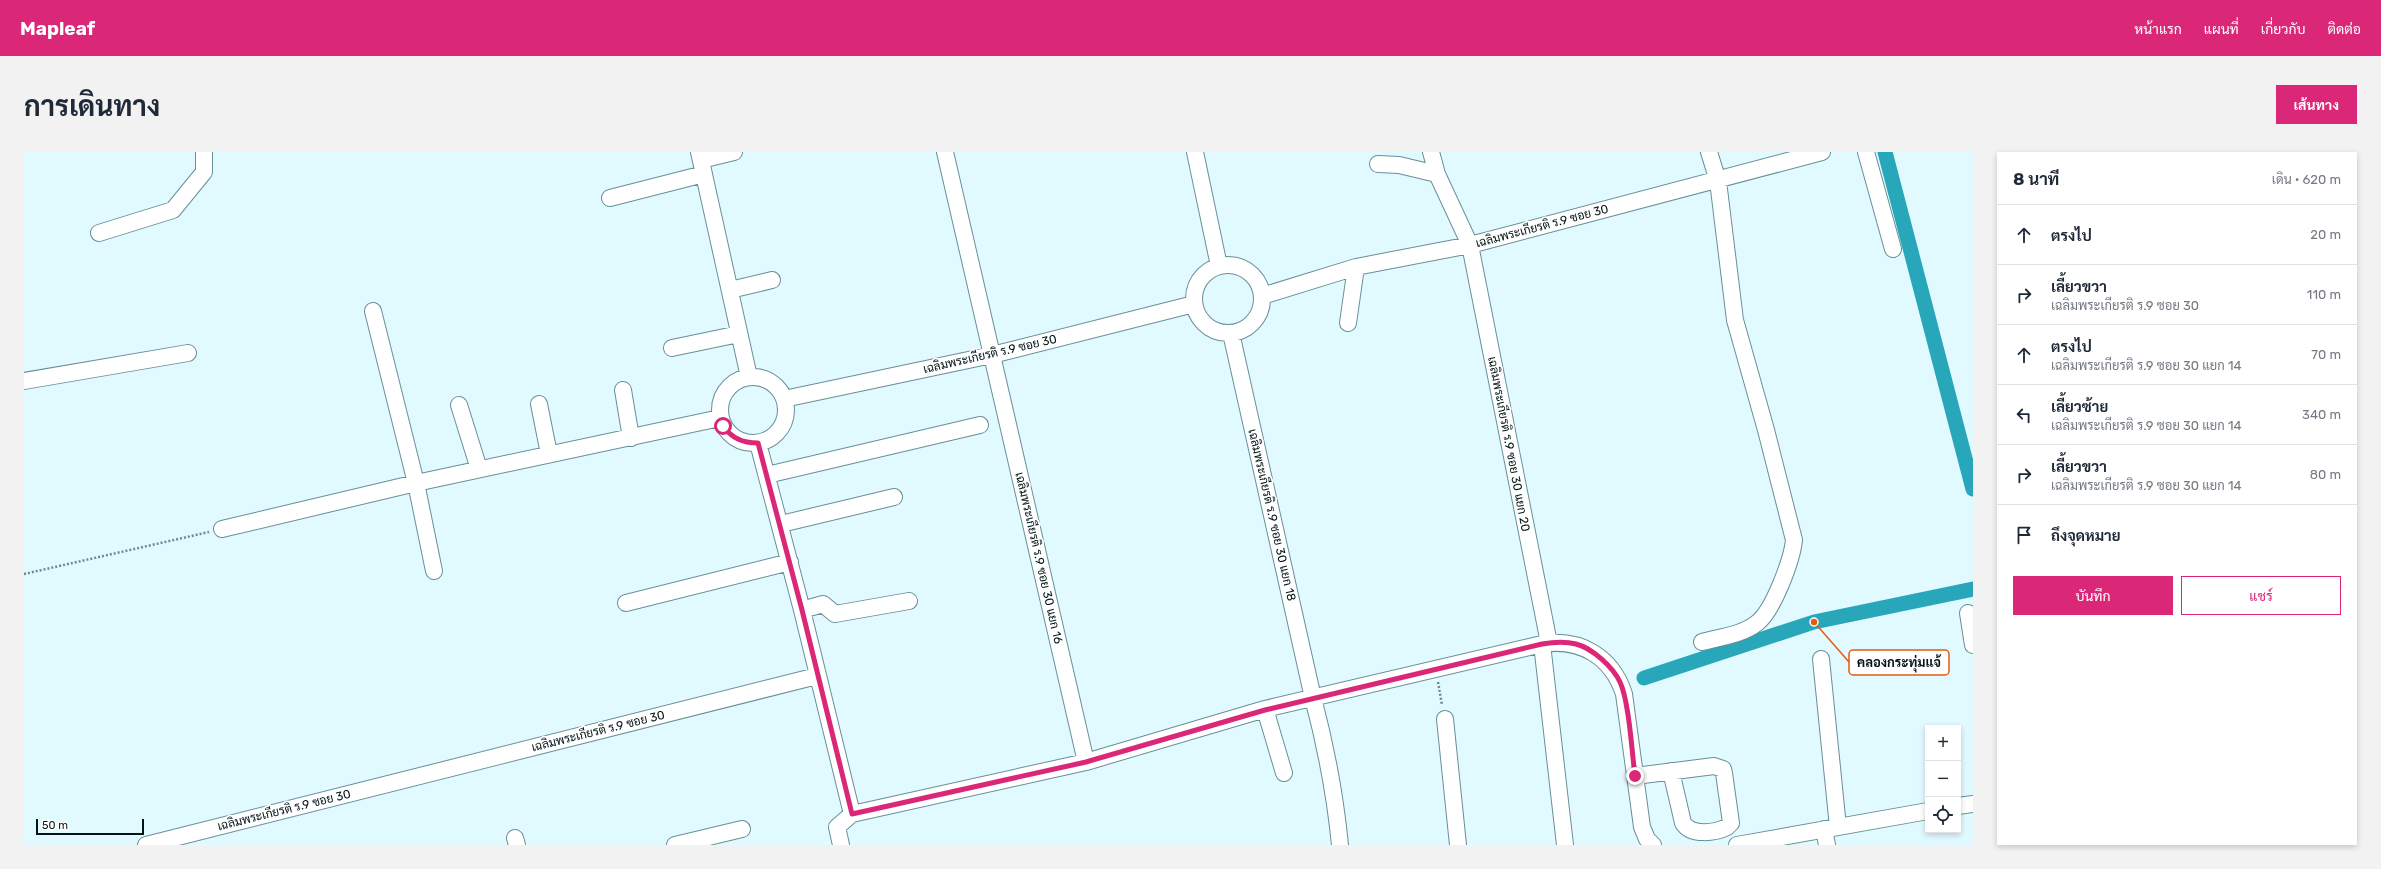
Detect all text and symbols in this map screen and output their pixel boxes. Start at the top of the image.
text: Mapleaf [20,17,95,40]
text: หน้าแรก [2134,21,2182,38]
text: แผนที่ [2204,21,2239,38]
text: เกี่ยวกับ [2261,21,2305,38]
text: ติดต่อ [2327,21,2361,38]
button: เส้นทาง [2276,85,2357,124]
text: การเดินทาง [24,90,160,123]
text: 8 นาที [2013,169,2059,189]
text: เดิน · 620 m [2272,172,2341,187]
street label: เฉลิมพระเกียรติ ร.9 ซอย 30 [1474,201,1610,250]
icon: ahead [2013,224,2035,246]
text: ตรงไป [2051,227,2092,245]
text: 20 m [2310,227,2341,242]
text: เลี้ยวขวา [2051,278,2107,296]
icon: right [2013,284,2035,306]
text: 110 m [2307,287,2341,302]
text: เฉลิมพระเกียรติ ร.9 ซอย 30 [2051,298,2199,313]
street label: เฉลิมพระเกียรติ ร.9 ซอย 30 [922,331,1058,376]
text: ตรงไป [2051,338,2092,356]
icon: ahead [2013,344,2035,366]
text: 70 m [2311,347,2341,362]
street label: เฉลิมพระเกียรติ ร.9 ซอย 30 แยก 20 [1485,355,1534,533]
text: เฉลิมพระเกียรติ ร.9 ซอย 30 แยก 14 [2051,358,2242,373]
text: เลี้ยวซ้าย [2051,398,2108,416]
icon: left [2013,404,2035,426]
text: 340 m [2302,407,2341,422]
route start [714,417,732,435]
text: เฉลิมพระเกียรติ ร.9 ซอย 30 แยก 14 [2051,418,2242,433]
street label: เฉลิมพระเกียรติ ร.9 ซอย 30 แยก 18 [1245,427,1300,602]
text: เลี้ยวขวา [2051,458,2107,476]
icon: right [2013,464,2035,486]
text: 80 m [2310,467,2341,482]
street label: เฉลิมพระเกียรติ ร.9 ซอย 30 แยก 16 [1012,471,1067,645]
text: เฉลิมพระเกียรติ ร.9 ซอย 30 แยก 14 [2051,478,2242,493]
icon: arrive [2013,524,2035,546]
text: ถึงจุดหมาย [2051,527,2121,545]
button: บันทึก [2013,576,2173,615]
button: แชร์ [2181,576,2341,615]
callout: คลองกระทุ่มแจ้ [1849,650,1949,675]
text: คลองกระทุ่มแจ้ [1857,654,1942,673]
street label: เฉลิมพระเกียรติ ร.9 ซอย 30 [530,707,666,754]
map controls [1925,725,1961,833]
button: + [1925,725,1961,761]
button: − [1925,761,1961,797]
route end [1626,767,1644,785]
street label: เฉลิมพระเกียรติ ร.9 ซอย 30 [216,786,352,833]
button: locate [1925,797,1961,833]
scale bar [36,817,144,836]
text: 50 m [42,819,68,832]

